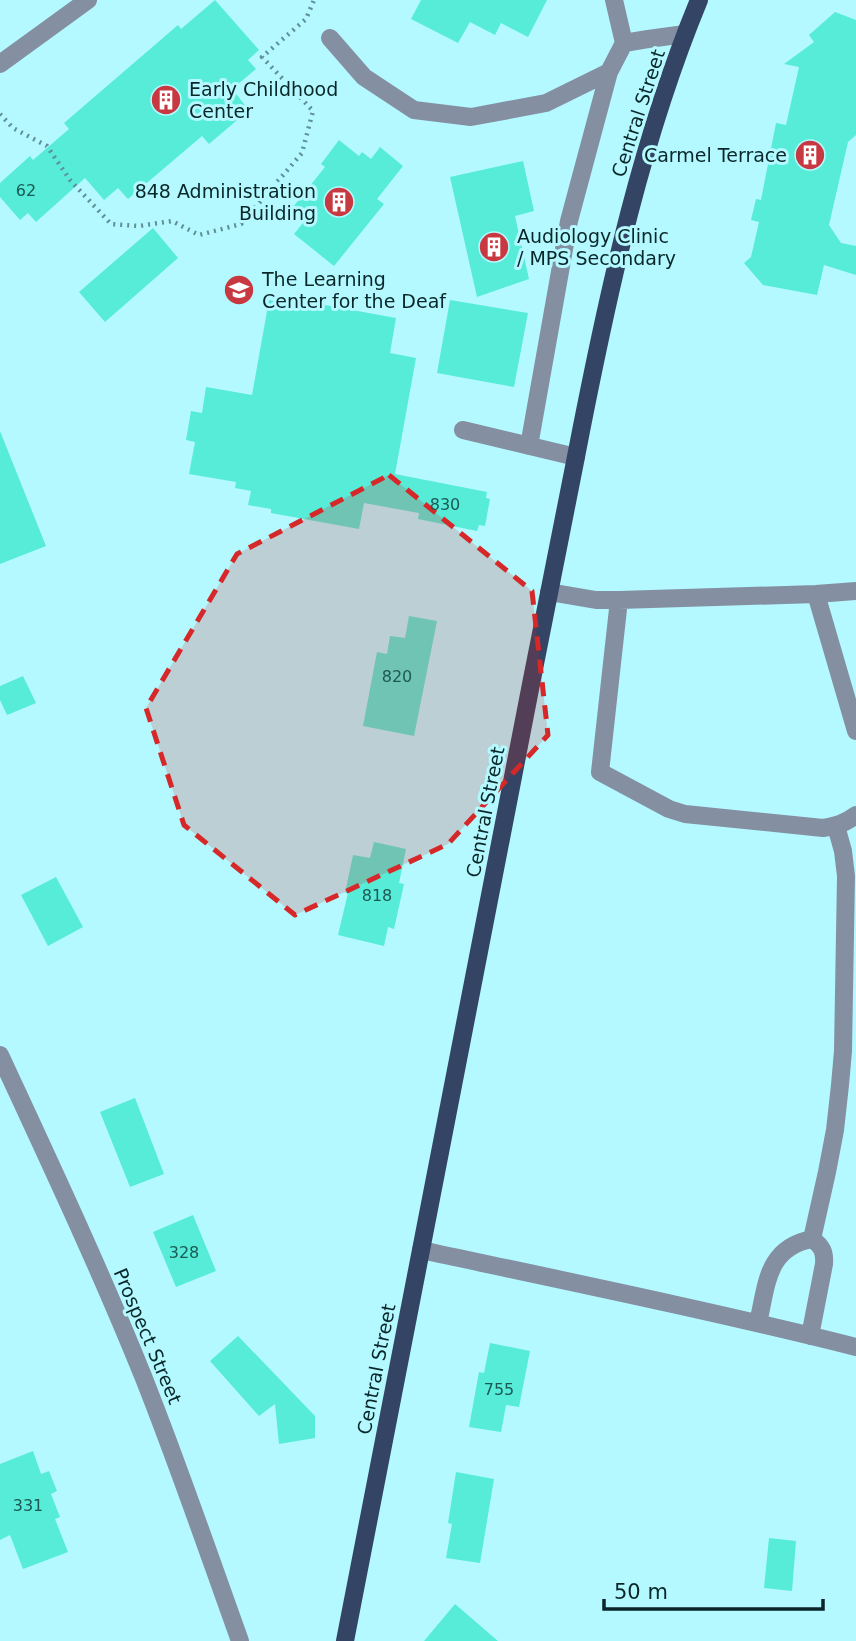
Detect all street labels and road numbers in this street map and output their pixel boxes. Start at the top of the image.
street label: Central Street [607,46,669,180]
street label: Central Street [462,745,508,879]
street label: Prospect Street [109,1265,187,1407]
street label: Central Street [353,1302,399,1436]

